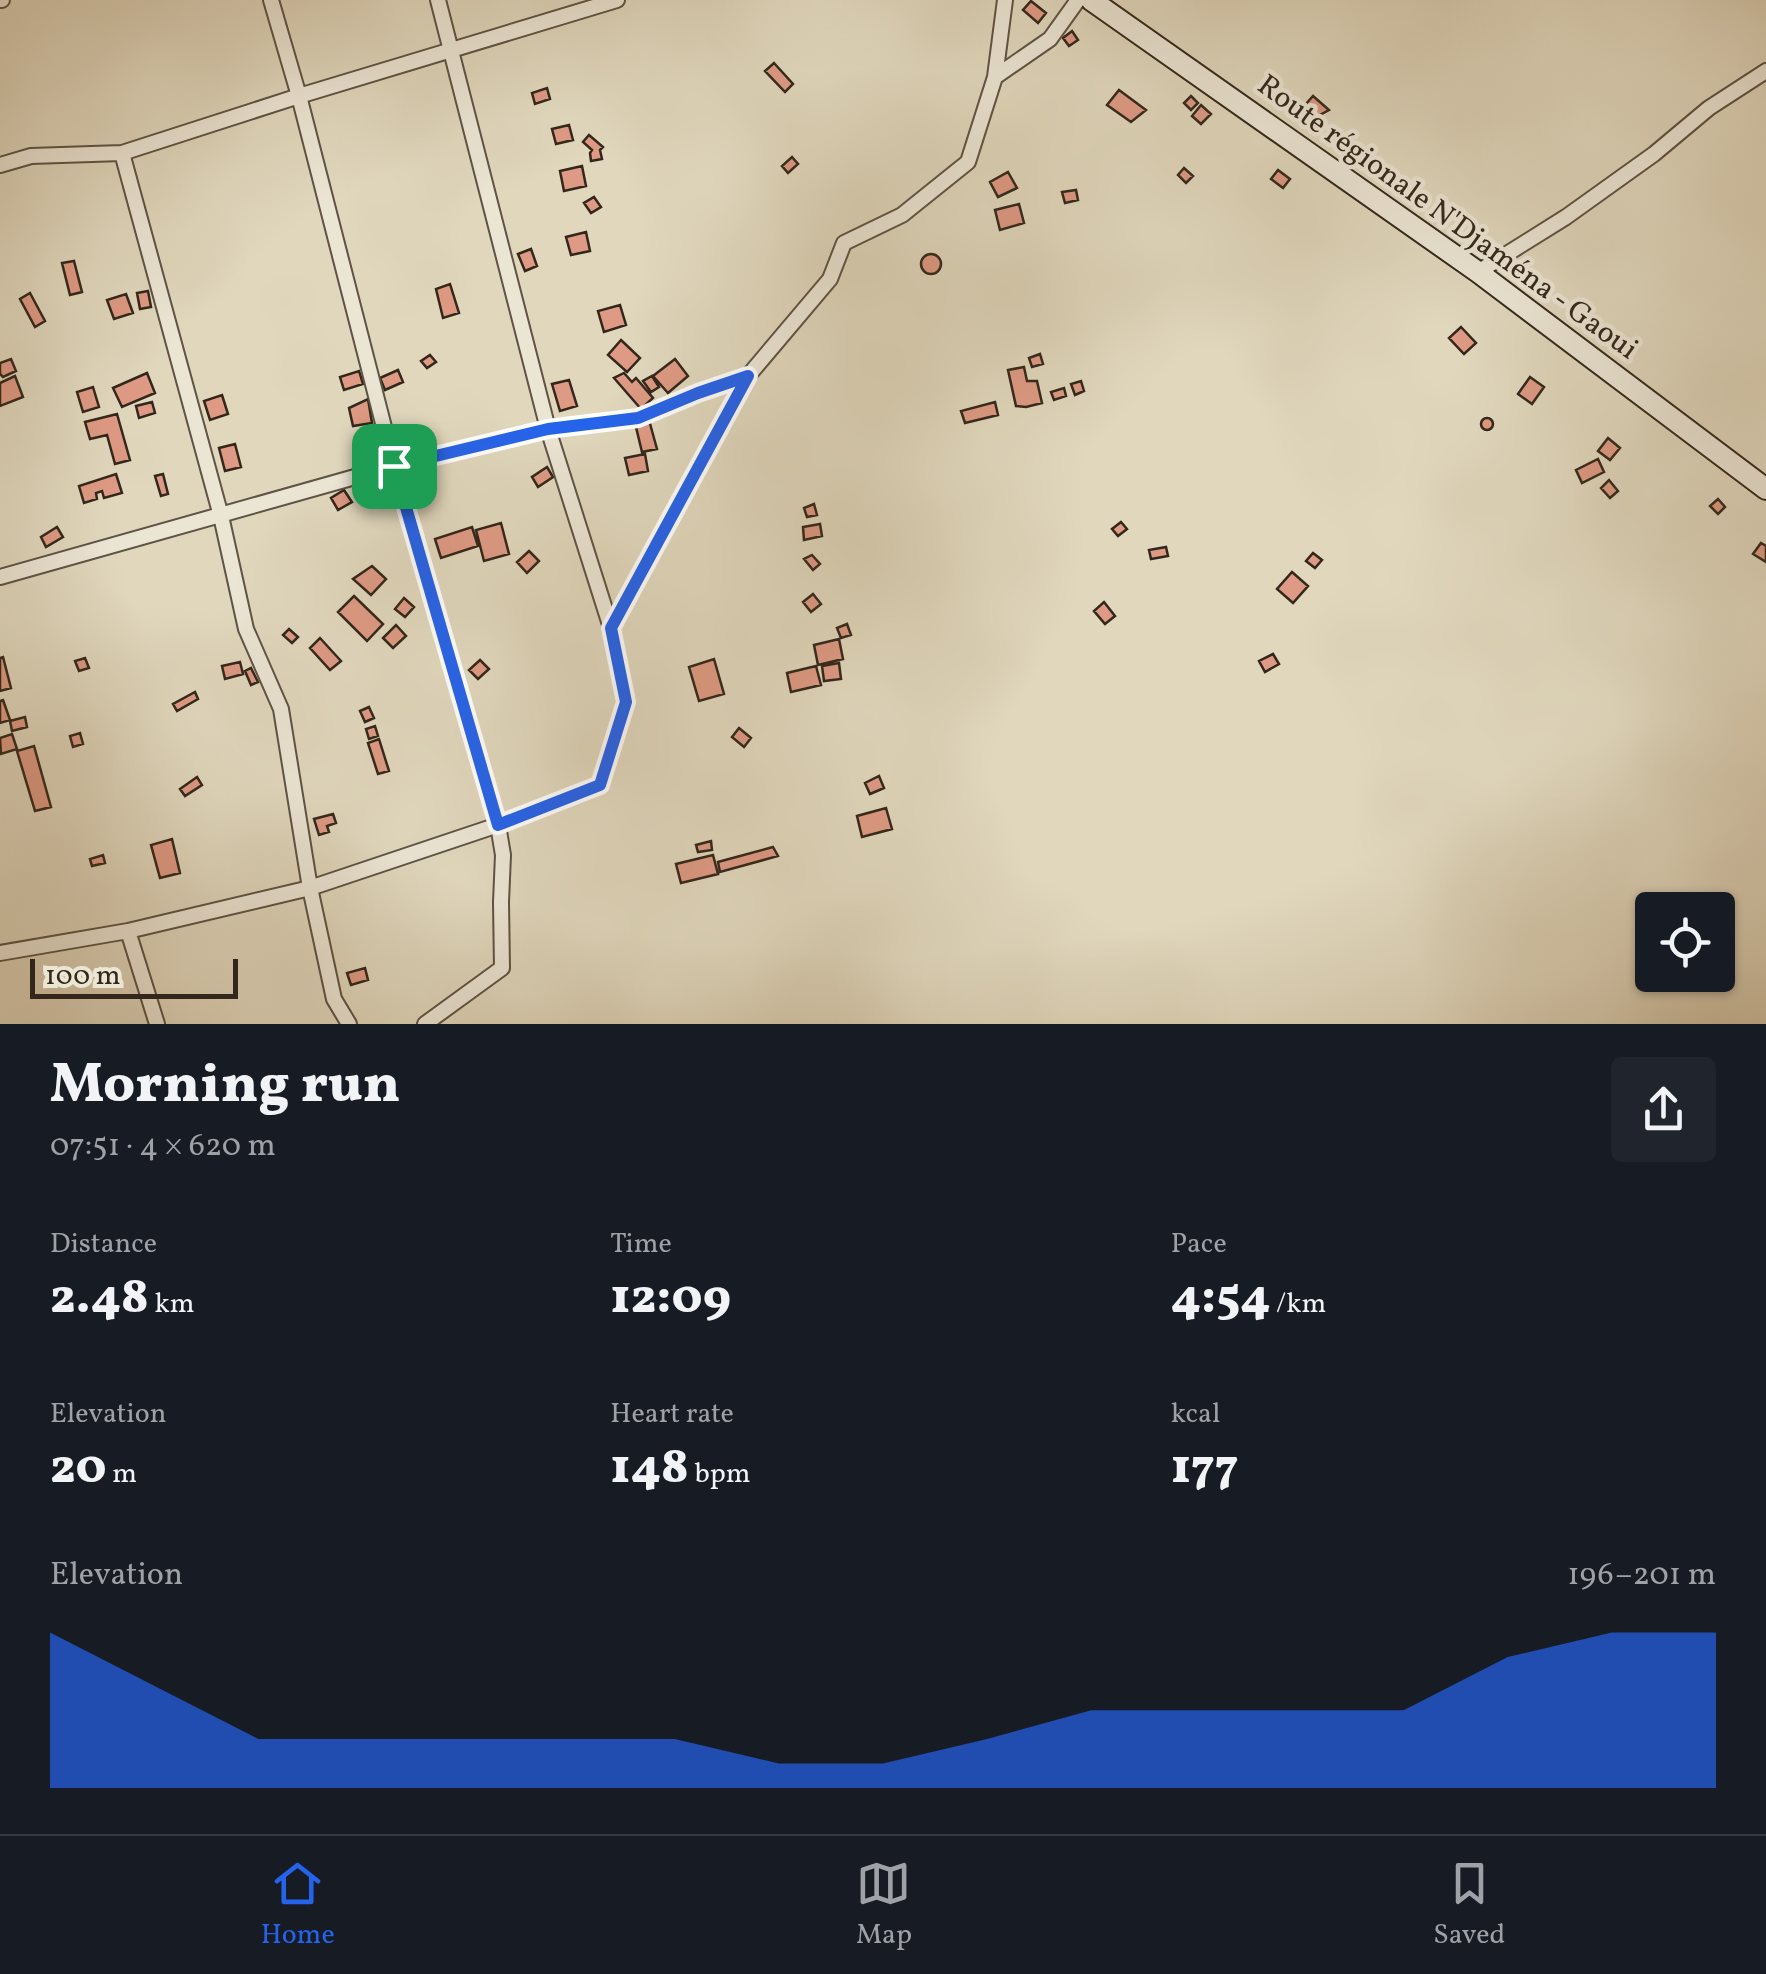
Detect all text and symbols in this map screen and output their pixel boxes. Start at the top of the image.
street label: Route régionale N'Djaména - Gaoui [1248,65,1646,371]
pin [352,424,437,509]
icon: arrive [367,439,422,494]
map controls [1635,892,1735,992]
button: locate [1635,892,1735,992]
scale bar [30,954,238,998]
text: 100 m [45,957,120,996]
text: Morning run [50,1049,400,1125]
button: share [1611,1057,1716,1162]
text: 07:51 · 4 × 620 m [50,1125,276,1169]
text: Distance [50,1225,157,1264]
text: Time [610,1225,672,1264]
text: Pace [1171,1225,1227,1264]
text: 2.48 [50,1264,149,1334]
text: 12:09 [610,1264,731,1334]
text: 4:54 [1171,1264,1271,1334]
text: km [149,1285,195,1324]
text: /km [1271,1285,1326,1324]
text: Elevation [50,1395,166,1434]
text: Heart rate [610,1395,734,1434]
text: kcal [1171,1395,1220,1434]
text: 20 [50,1434,107,1504]
text: 148 [610,1434,689,1504]
text: 177 [1171,1434,1239,1504]
text: m [107,1455,137,1494]
text: bpm [689,1455,751,1494]
text: Elevation [50,1554,183,1598]
text: 196–201 m [1567,1554,1716,1598]
tab: Home [261,1856,335,1955]
tab: Map [856,1856,912,1955]
tab: Saved [1433,1856,1505,1955]

